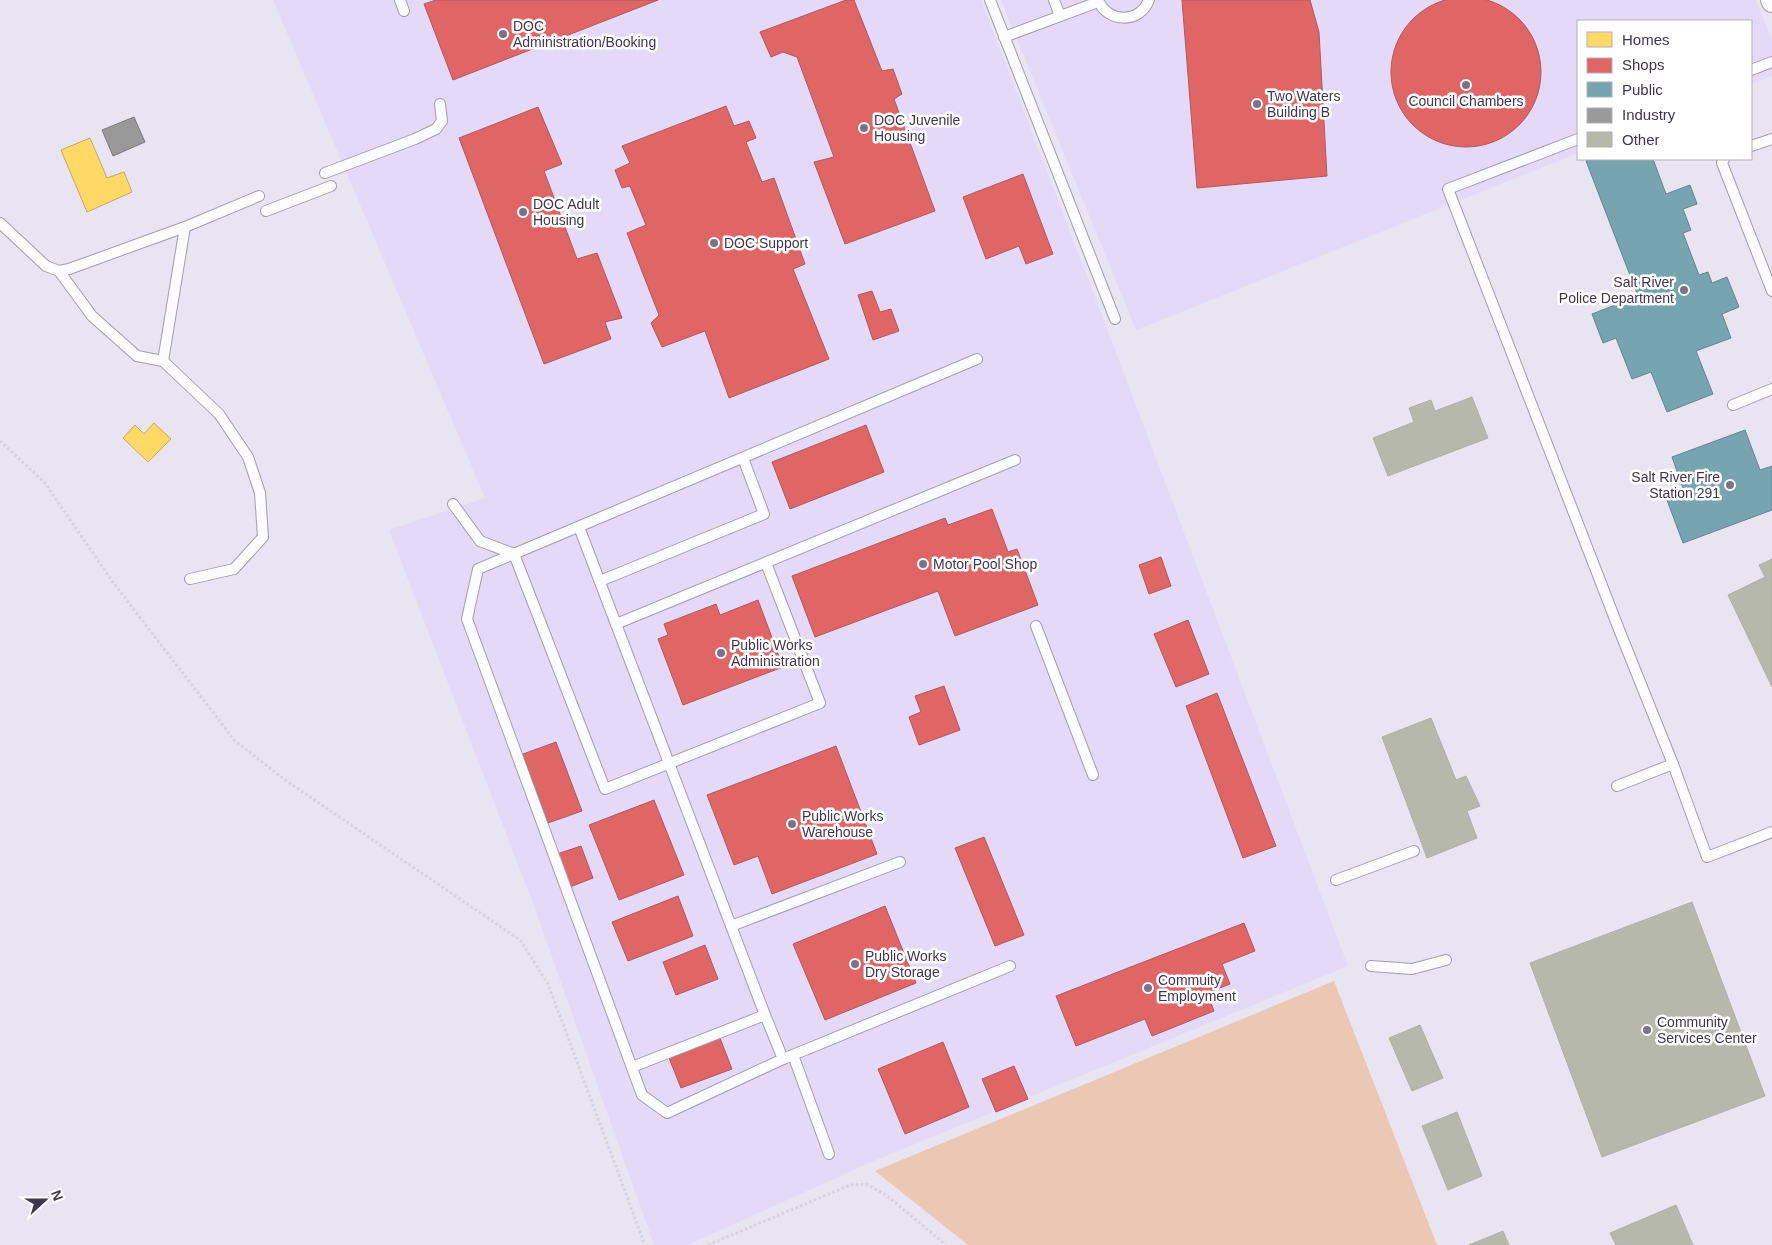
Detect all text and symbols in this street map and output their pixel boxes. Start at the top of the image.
place label: DOC Administration/Booking [513,18,656,50]
legend [1577,20,1752,160]
marker: DOC Administration/Booking [497,28,509,40]
text: Homes [1622,31,1670,48]
text: Shops [1622,56,1665,73]
marker: Council Chambers [1460,79,1472,91]
text: Public [1622,81,1663,98]
place label: Two Waters Building B [1267,88,1340,120]
place label: Council Chambers [1408,93,1524,109]
marker: Two Waters Building B [1251,98,1263,110]
text: Industry [1622,106,1676,123]
place label: DOC Juvenile Housing [874,112,961,144]
marker: DOC Juvenile Housing [858,122,870,134]
text: Other [1622,131,1660,148]
place label: DOC Adult Housing [533,196,599,228]
marker: DOC Adult Housing [517,206,529,218]
place label: DOC Support [724,235,808,251]
marker: DOC Support [708,237,720,249]
place label: Salt River Police Department [1559,274,1674,306]
marker: Salt River Police Department [1678,284,1690,296]
place label: Salt River Fire Station 291 [1631,469,1720,501]
marker: Salt River Fire Station 291 [1724,479,1736,491]
place label: Motor Pool Shop [933,556,1037,572]
marker: Motor Pool Shop [917,558,929,570]
place label: Public Works Administration [731,637,820,669]
marker: Public Works Administration [715,647,727,659]
place label: Public Works Warehouse [802,808,883,840]
marker: Public Works Warehouse [786,818,798,830]
place label: Public Works Dry Storage [865,948,946,980]
marker: Public Works Dry Storage [849,958,861,970]
place label: Commuity Employment [1158,972,1236,1004]
marker: Commuity Employment [1142,982,1154,994]
place label: Community Services Center [1657,1014,1757,1046]
marker: Community Services Center [1641,1024,1653,1036]
north arrow [20,1175,70,1225]
text: N [48,1188,66,1203]

